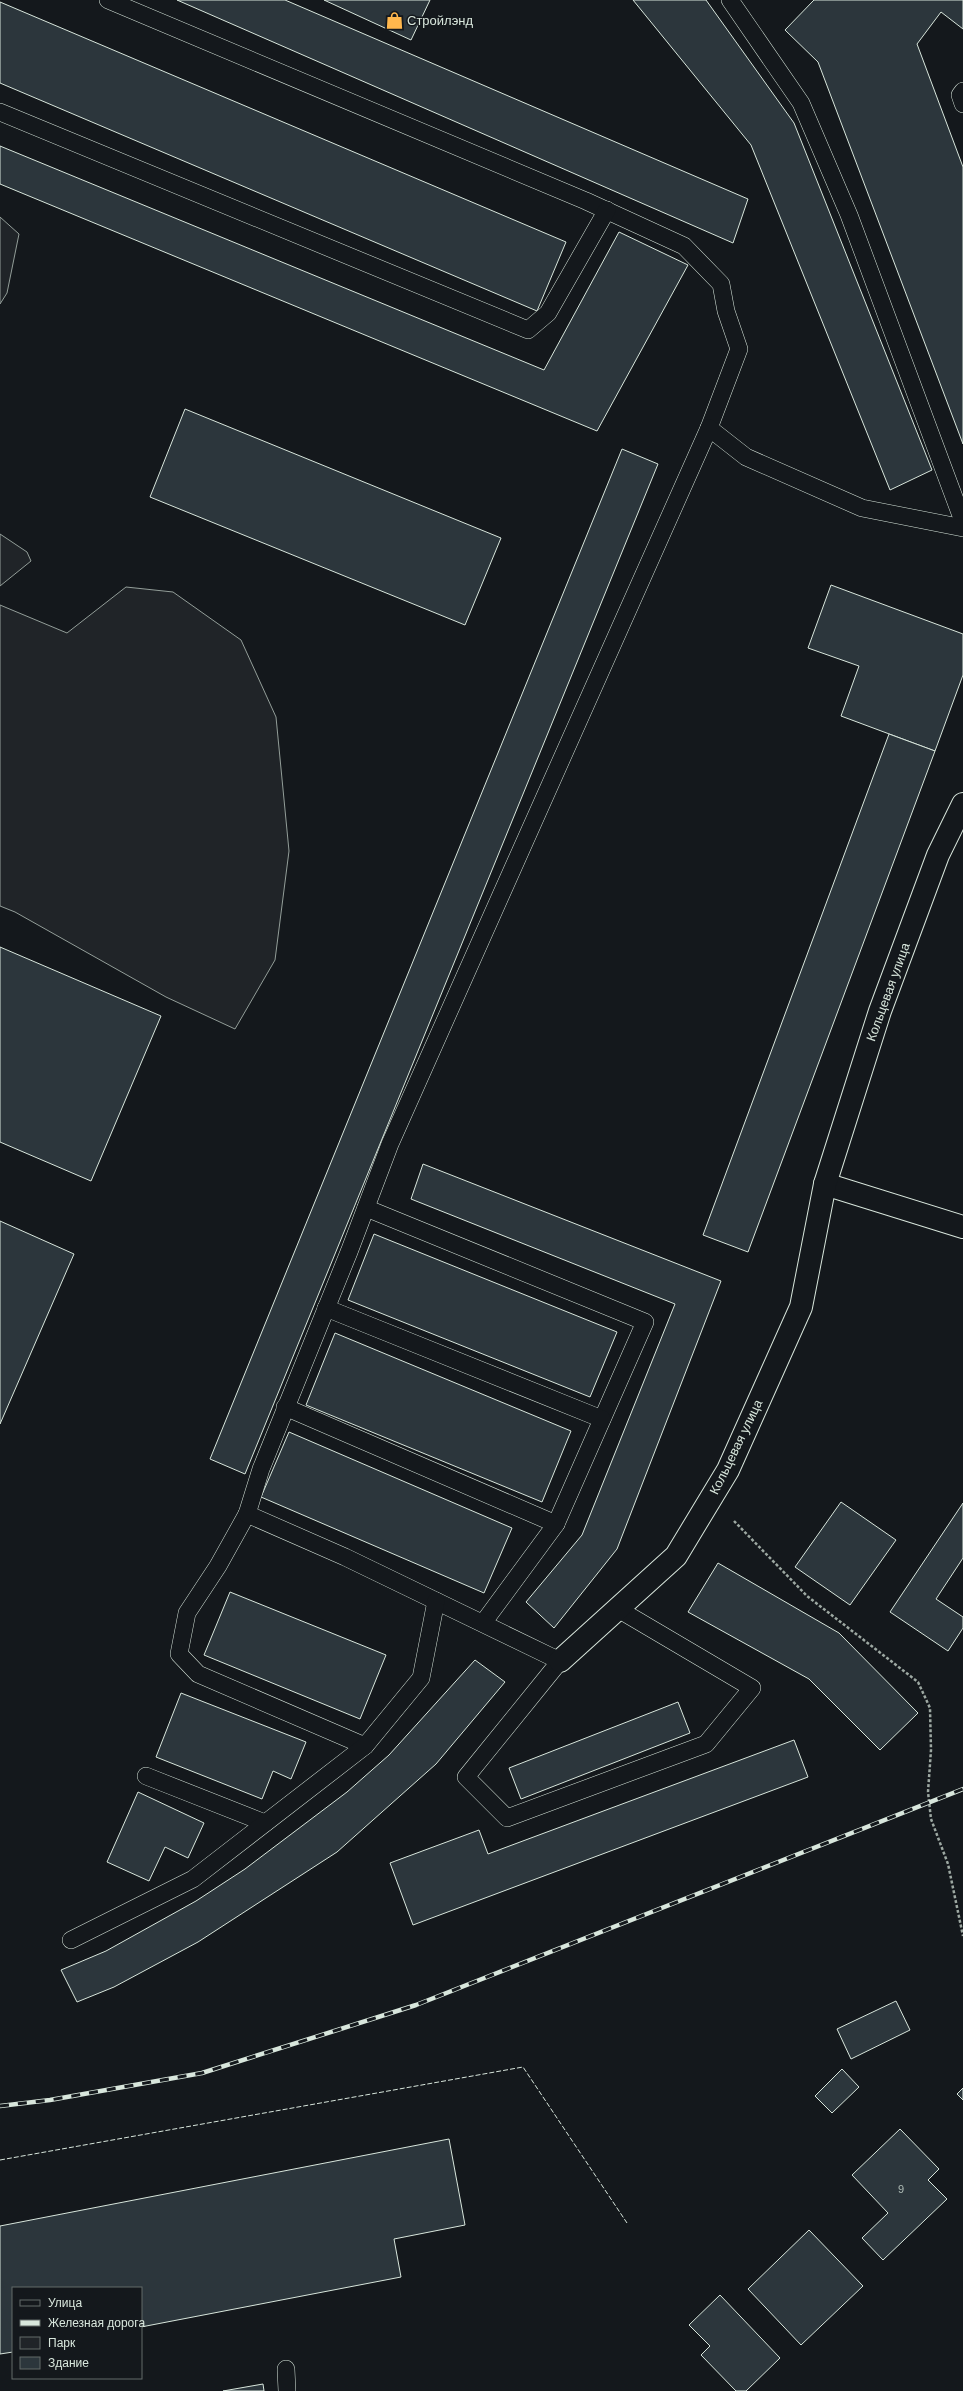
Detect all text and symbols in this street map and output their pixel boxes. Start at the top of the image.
shop icon: Стройлэнд [384,10,404,30]
place label: Стройлэнд [407,13,473,28]
street label: Кольцевая улица [863,940,913,1043]
street label: Кольцевая улица [707,1396,766,1497]
house number: 9 [898,2183,904,2195]
legend [12,2287,142,2379]
text: Улица [48,2296,82,2310]
text: Железная дорога [48,2316,145,2330]
text: Парк [48,2336,76,2350]
text: Здание [48,2356,89,2370]

